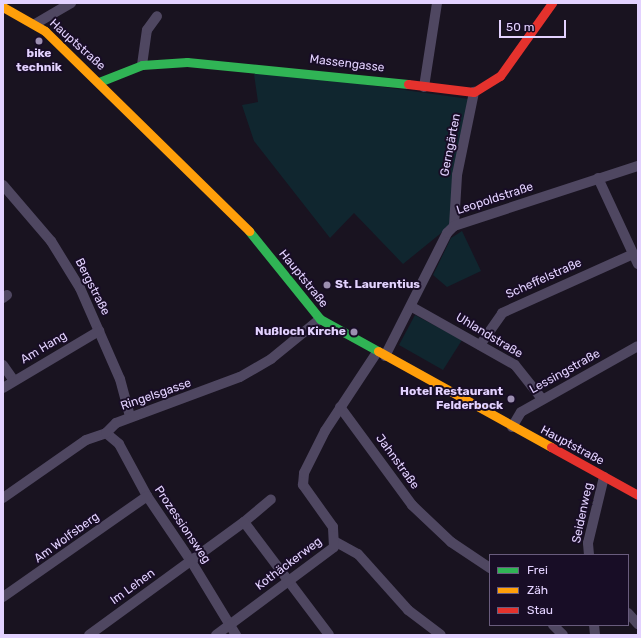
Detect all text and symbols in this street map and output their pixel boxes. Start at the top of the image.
scale bar [501,12,568,38]
street label: Hauptstraße [46,16,108,74]
text: 50 m [506,20,534,34]
marker: bike technik [34,36,44,46]
place label: bike technik [16,47,62,75]
street label: Massengasse [309,52,385,76]
street label: Gerngärten [438,112,464,178]
street label: Leopoldstraße [455,180,535,218]
street label: Hauptstraße [275,247,331,311]
street label: Bergstraße [72,256,112,318]
street label: Scheffelstraße [504,256,584,302]
place label: St. Laurentius [335,278,420,292]
marker: St. Laurentius [322,280,332,290]
street label: Uhlandstraße [453,310,525,362]
place label: Nußloch Kirche [255,325,346,339]
marker: Nußloch Kirche [349,327,359,337]
street label: Am Hang [18,329,70,367]
street label: Lessingstraße [527,347,603,397]
street label: Ringelsgasse [119,376,193,414]
place label: Hotel Restaurant Felderbock [400,385,503,413]
marker: Hotel Restaurant Felderbock [506,394,516,404]
street label: Hauptstraße [538,423,606,469]
street label: Jahnstraße [372,432,422,492]
street label: Seidenweg [570,481,596,545]
street label: Prozessionsweg [151,484,213,566]
street label: Am Wolfsberg [32,510,102,566]
street label: Kothäckerweg [253,534,325,594]
legend [489,554,629,626]
text: Frei [527,563,548,577]
street label: Im Lehen [108,566,158,608]
text: Zäh [527,583,548,597]
text: Stau [527,603,553,617]

